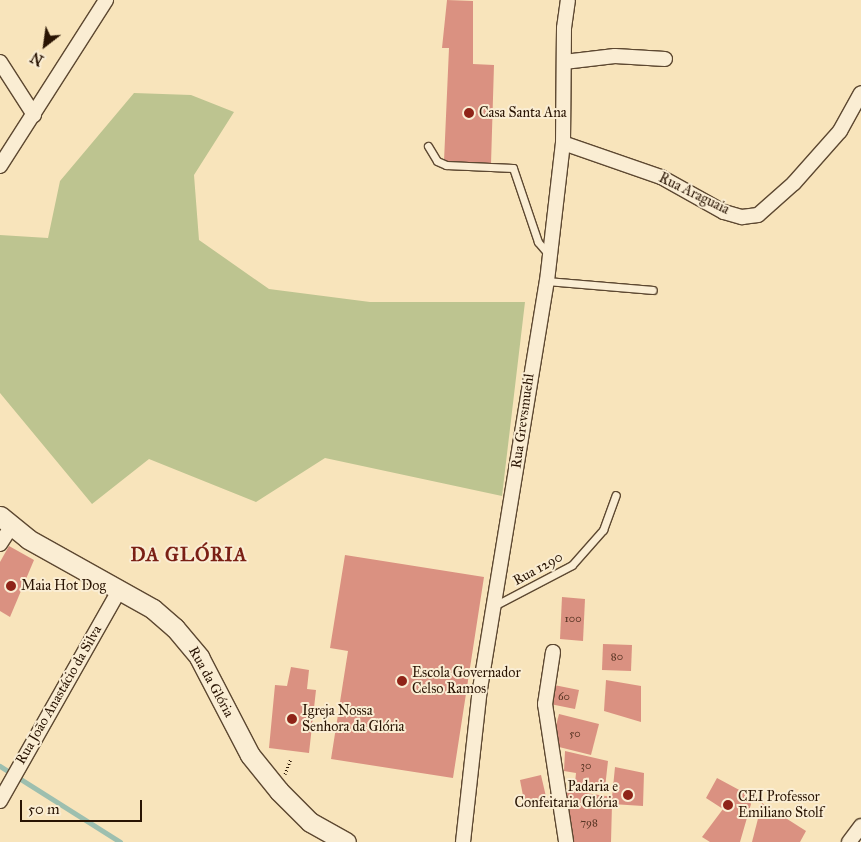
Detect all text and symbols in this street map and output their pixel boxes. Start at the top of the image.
north arrow [20,20,70,70]
text: N [28,48,47,69]
place label: Casa Santa Ana [479,105,567,121]
marker: Casa Santa Ana [463,107,475,119]
street label: Rua Araguaia [656,170,732,218]
street label: Rua Grevsmuehl [508,372,538,470]
district label: DA GLÓRIA [129,544,249,566]
street label: Rua 1290 [510,549,566,589]
place label: Maia Hot Dog [21,578,106,594]
marker: Maia Hot Dog [5,580,17,592]
house number: 100 [564,612,582,626]
street label: Rua João Anastácio da Silva [12,623,106,767]
street label: Rua da Glória [185,644,237,720]
house number: 80 [611,650,623,664]
place label: Escola Governador Celso Ramos [412,665,521,698]
marker: Escola Governador Celso Ramos [396,675,408,687]
house number: 60 [558,690,570,704]
place label: Igreja Nossa Senhora da Glória [302,703,405,736]
marker: Igreja Nossa Senhora da Glória [286,713,298,725]
house number: 50 [569,727,581,741]
house number: 30 [581,759,591,773]
place label: Padaria e Confeitaria Glória [515,779,618,812]
marker: Padaria e Confeitaria Glória [622,789,634,801]
place label: CEI Professor Emiliano Stolf [738,789,824,822]
scale bar [22,790,145,822]
marker: CEI Professor Emiliano Stolf [722,799,734,811]
text: 50 m [28,800,60,818]
house number: 798 [580,816,598,830]

